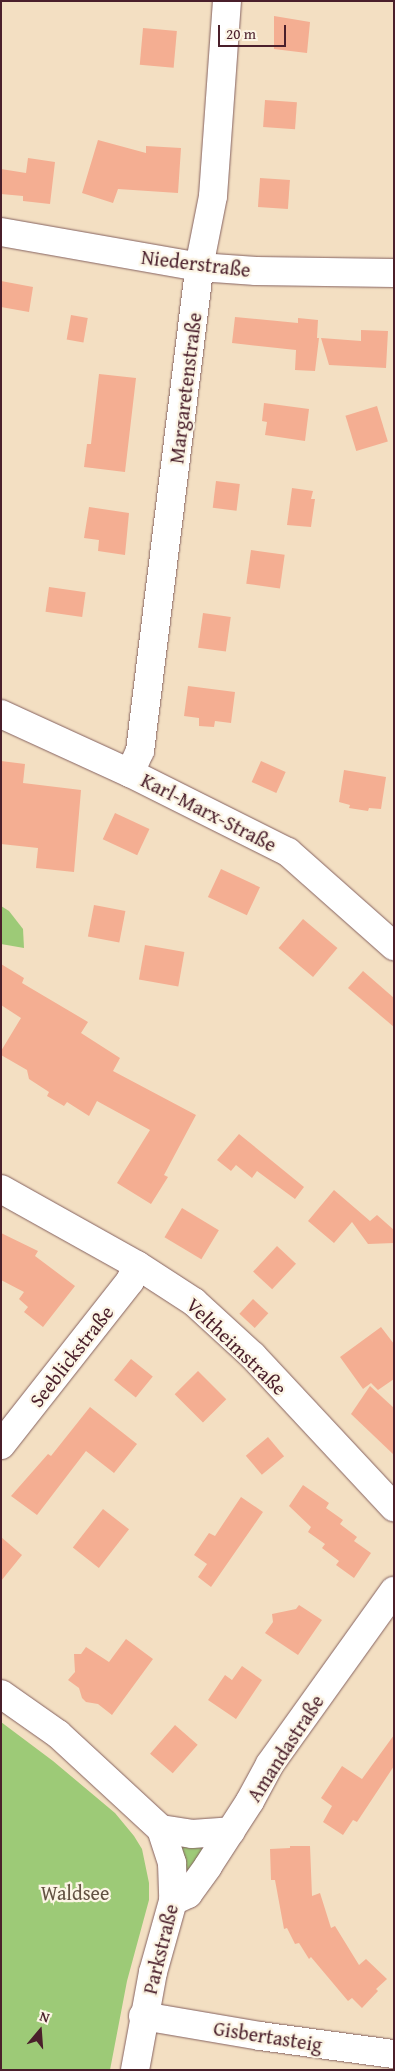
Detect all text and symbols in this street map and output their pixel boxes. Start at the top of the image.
scale bar [220,15,288,47]
text: 20 m [226,23,256,44]
street label: Niederstraße [140,244,252,282]
street label: Margaretenstraße [164,311,206,465]
street label: Karl-Marx-Straße [137,768,281,856]
street label: Veltheimstraße [182,1292,292,1400]
street label: Seeblickstraße [24,1300,118,1412]
street label: Amandastraße [241,1690,329,1806]
park label: Waldsee [41,1880,109,1904]
street label: Parkstraße [137,1901,183,1997]
north arrow [15,2006,65,2056]
text: N [37,2006,52,2028]
street label: Gisbertasteig [212,2016,324,2056]

